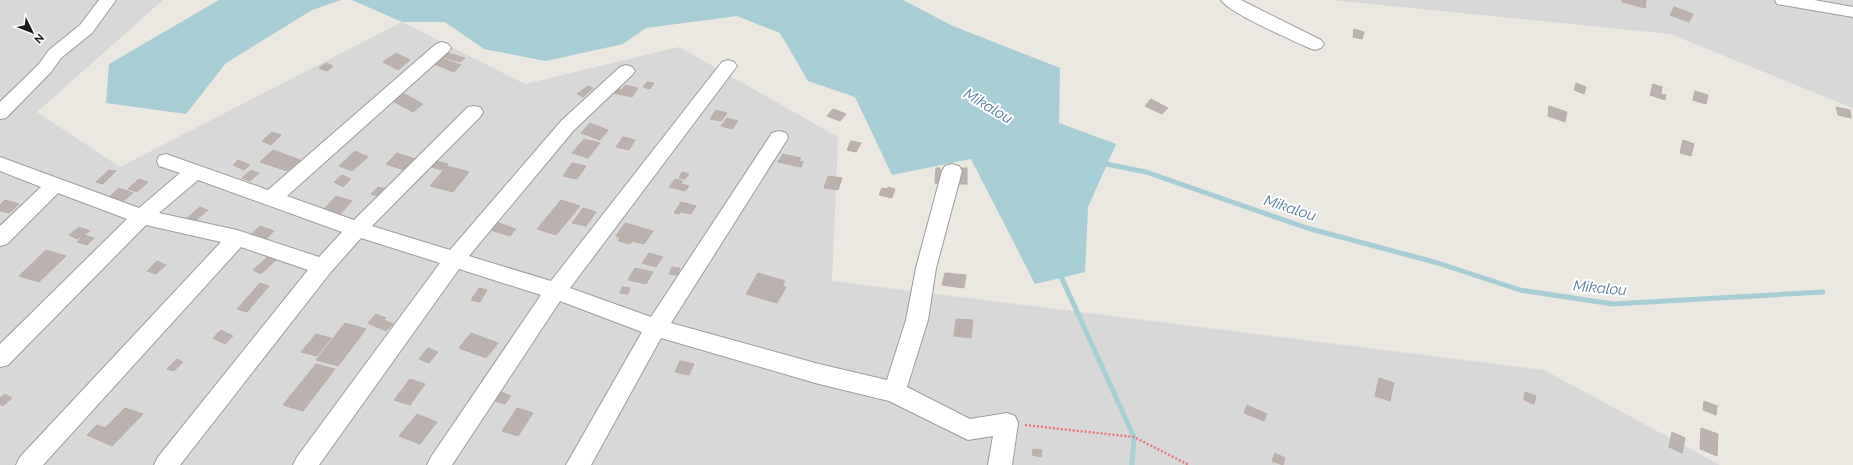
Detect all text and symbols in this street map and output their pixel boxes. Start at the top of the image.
north arrow [12,12,52,52]
text: N [31,31,47,46]
water label: Mikalou [960,84,1016,128]
water label: Mikalou [1262,191,1319,225]
water label: Mikalou [1572,277,1628,299]

